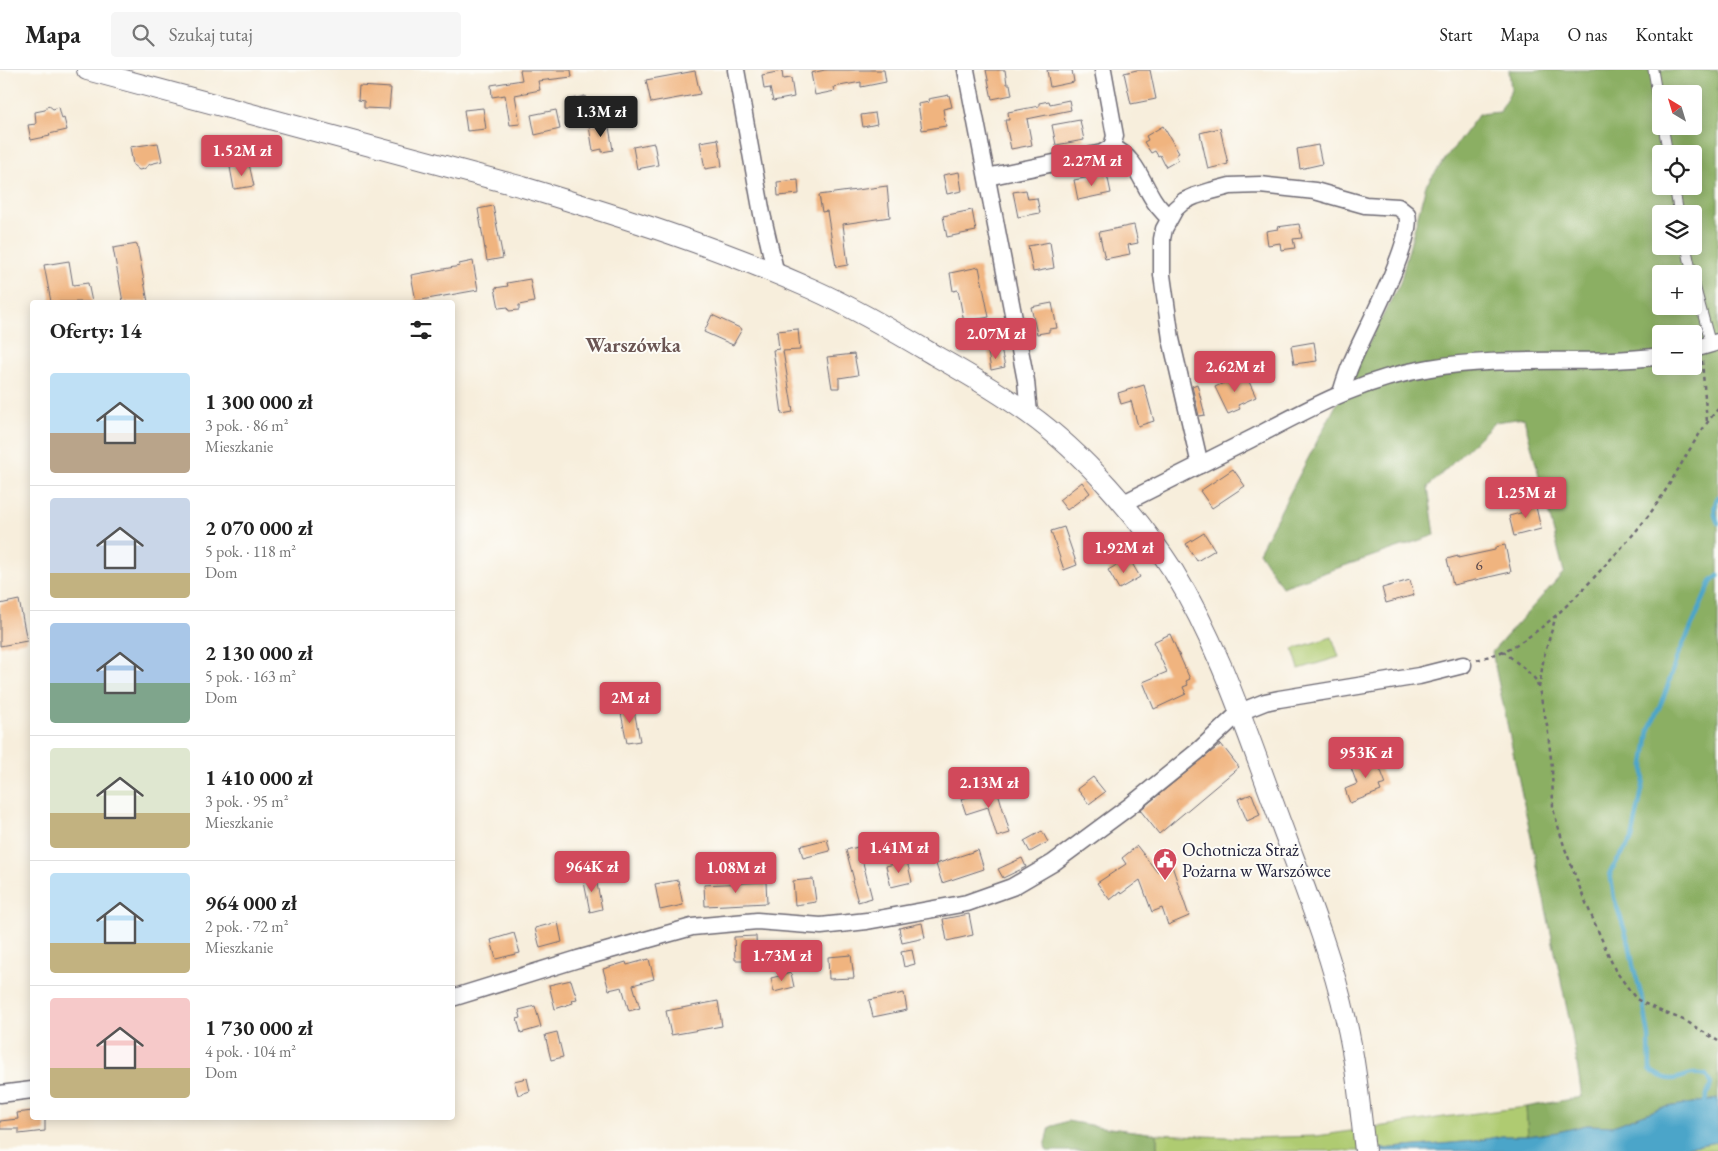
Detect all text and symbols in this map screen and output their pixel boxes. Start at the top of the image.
search box [111,12,461,57]
text: Mapa [25,19,81,50]
icon: search [129,21,157,49]
text: Szukaj tutaj [169,22,253,47]
text: Start [1439,23,1472,46]
text: Mapa [1500,23,1540,46]
text: O nas [1568,23,1607,46]
text: Kontakt [1635,23,1693,46]
north arrow [1652,85,1702,135]
map controls [1652,85,1702,375]
pin: 1.3M zł [555,96,647,138]
text: 1.3M zł [576,101,626,122]
pin: 1.52M zł [190,134,294,177]
text: 1.52M zł [212,140,272,161]
pin: 2.27M zł [1040,144,1144,187]
button: locate [1652,145,1702,195]
text: 2.27M zł [1062,150,1122,171]
button: layers [1652,205,1702,255]
button: + [1652,265,1702,315]
icon: filters [407,316,435,344]
text: Oferty: 14 [50,317,142,344]
pin: 2.07M zł [944,318,1048,360]
text: 2.07M zł [966,323,1026,344]
button: − [1652,325,1702,375]
district label: Warszówka [585,332,681,358]
pin: 2.62M zł [1183,350,1287,393]
text: 2.62M zł [1205,356,1265,377]
text: 1 300 000 zł [205,388,313,415]
icon: home [90,393,150,453]
text: 3 pok. · 86 m² [205,415,288,436]
text: Mieszkanie [205,436,273,457]
pin: 1.25M zł [1474,476,1578,519]
text: 1.25M zł [1496,482,1556,503]
text: 2 070 000 zł [205,514,313,541]
icon: home [90,518,150,578]
pin: 1.92M zł [1072,532,1176,574]
text: 1.92M zł [1094,537,1154,558]
text: 5 pok. · 118 m² [205,541,296,562]
house number: 6 [1475,555,1483,574]
text: Dom [205,562,237,583]
text: 2 130 000 zł [205,639,313,666]
icon: home [90,643,150,703]
text: 5 pok. · 163 m² [205,666,296,687]
pin: 2M zł [595,682,665,724]
text: Dom [205,687,237,708]
text: 2M zł [611,687,649,708]
pin: 953K zł [1320,736,1412,779]
text: 953K zł [1339,742,1393,763]
text: 1 410 000 zł [205,764,313,791]
pin: 2.13M zł [937,766,1041,809]
icon: home [90,768,150,828]
text: 2.13M zł [959,772,1019,793]
text: 3 pok. · 95 m² [205,791,288,812]
text: Mieszkanie [205,812,273,833]
pin: 1.41M zł [847,832,951,874]
text: 1.41M zł [869,837,929,858]
place label: Ochotnicza Straż Pożarna w Warszówce [1182,838,1331,882]
public building icon: Ochotnicza Straż Pożarna w Warszówce [1152,847,1178,881]
pin: 964K zł [546,850,638,893]
pin: 1.08M zł [684,852,788,894]
text: 964K zł [565,856,619,877]
text: 1.08M zł [706,857,766,878]
text: 964 000 zł [205,889,297,916]
icon: home [90,893,150,953]
text: 2 pok. · 72 m² [205,916,288,937]
text: Mieszkanie [205,937,273,958]
pin: 1.73M zł [730,940,834,982]
text: 1.73M zł [752,945,812,966]
text: 1 730 000 zł [205,1014,313,1041]
icon: home [90,1018,150,1078]
text: 4 pok. · 104 m² [205,1041,296,1062]
text: Dom [205,1062,237,1083]

